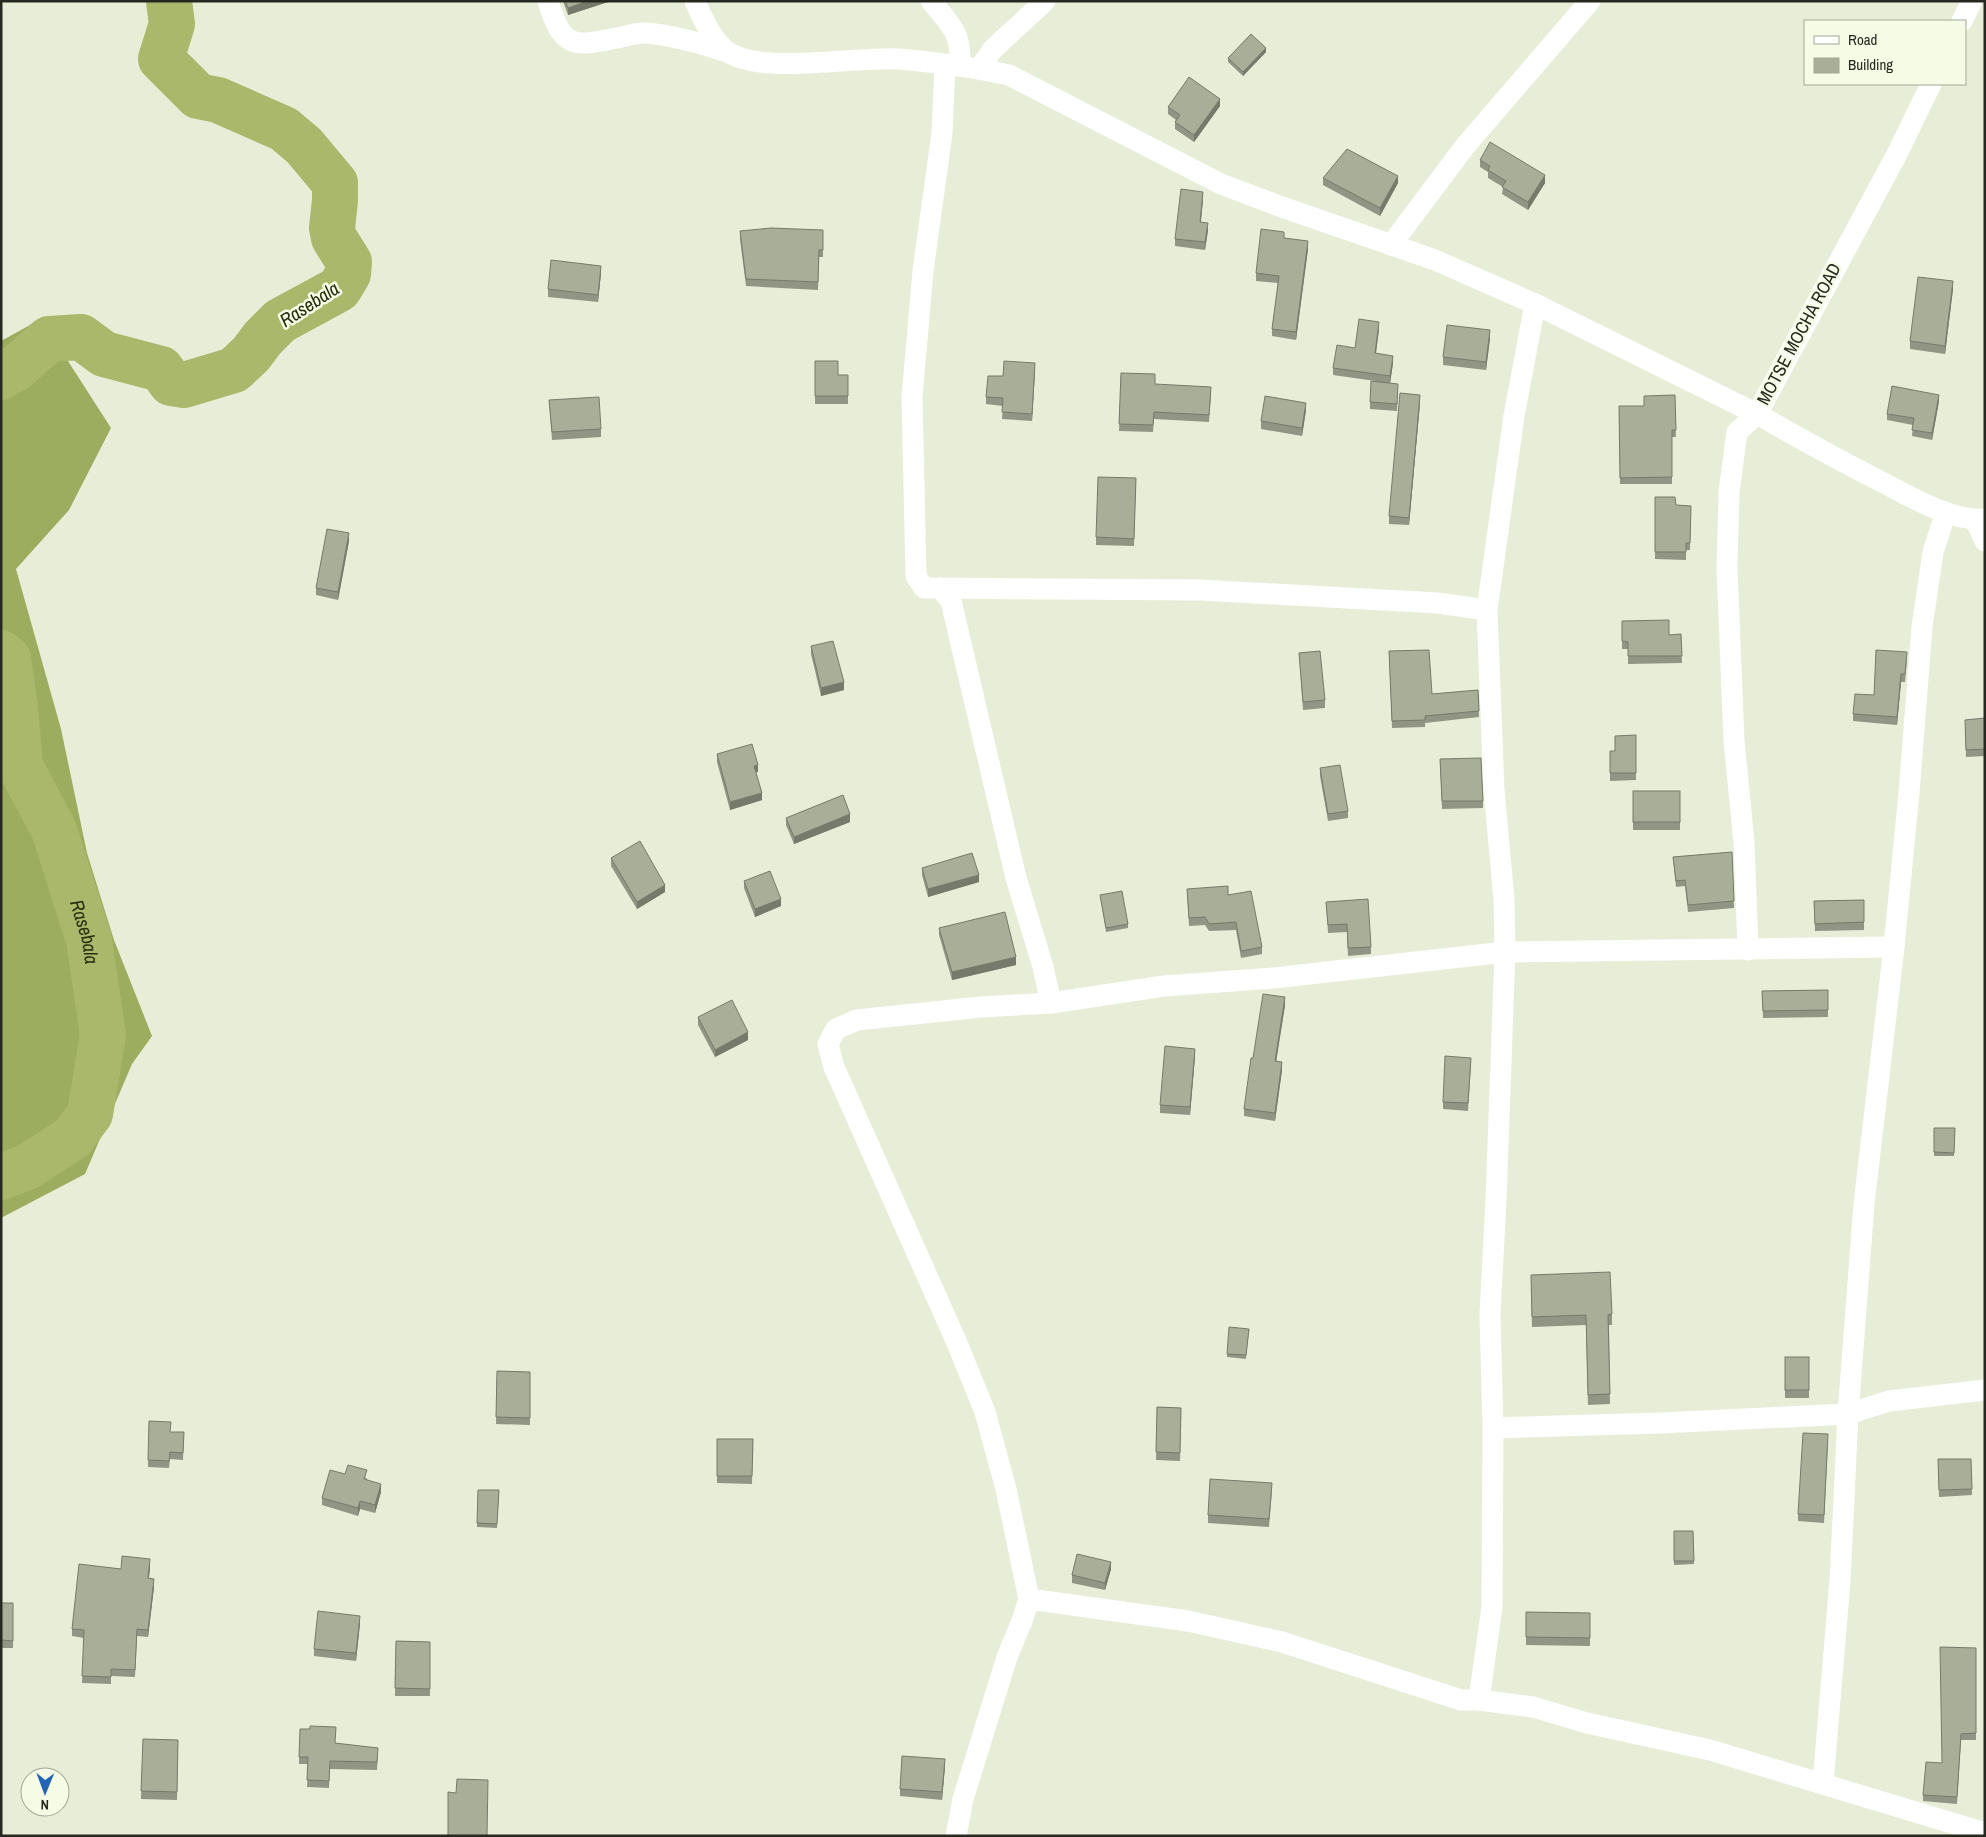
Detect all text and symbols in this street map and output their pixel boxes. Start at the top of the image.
legend [1804,20,1966,85]
text: Road [1848,29,1877,50]
text: Building [1848,54,1893,75]
street label: MOTSE MOCHA ROAD [1751,258,1847,409]
water label: Rasebala [274,275,344,333]
water label: Rasebala [64,896,105,966]
north arrow [20,1767,70,1817]
text: N [40,1796,49,1814]

